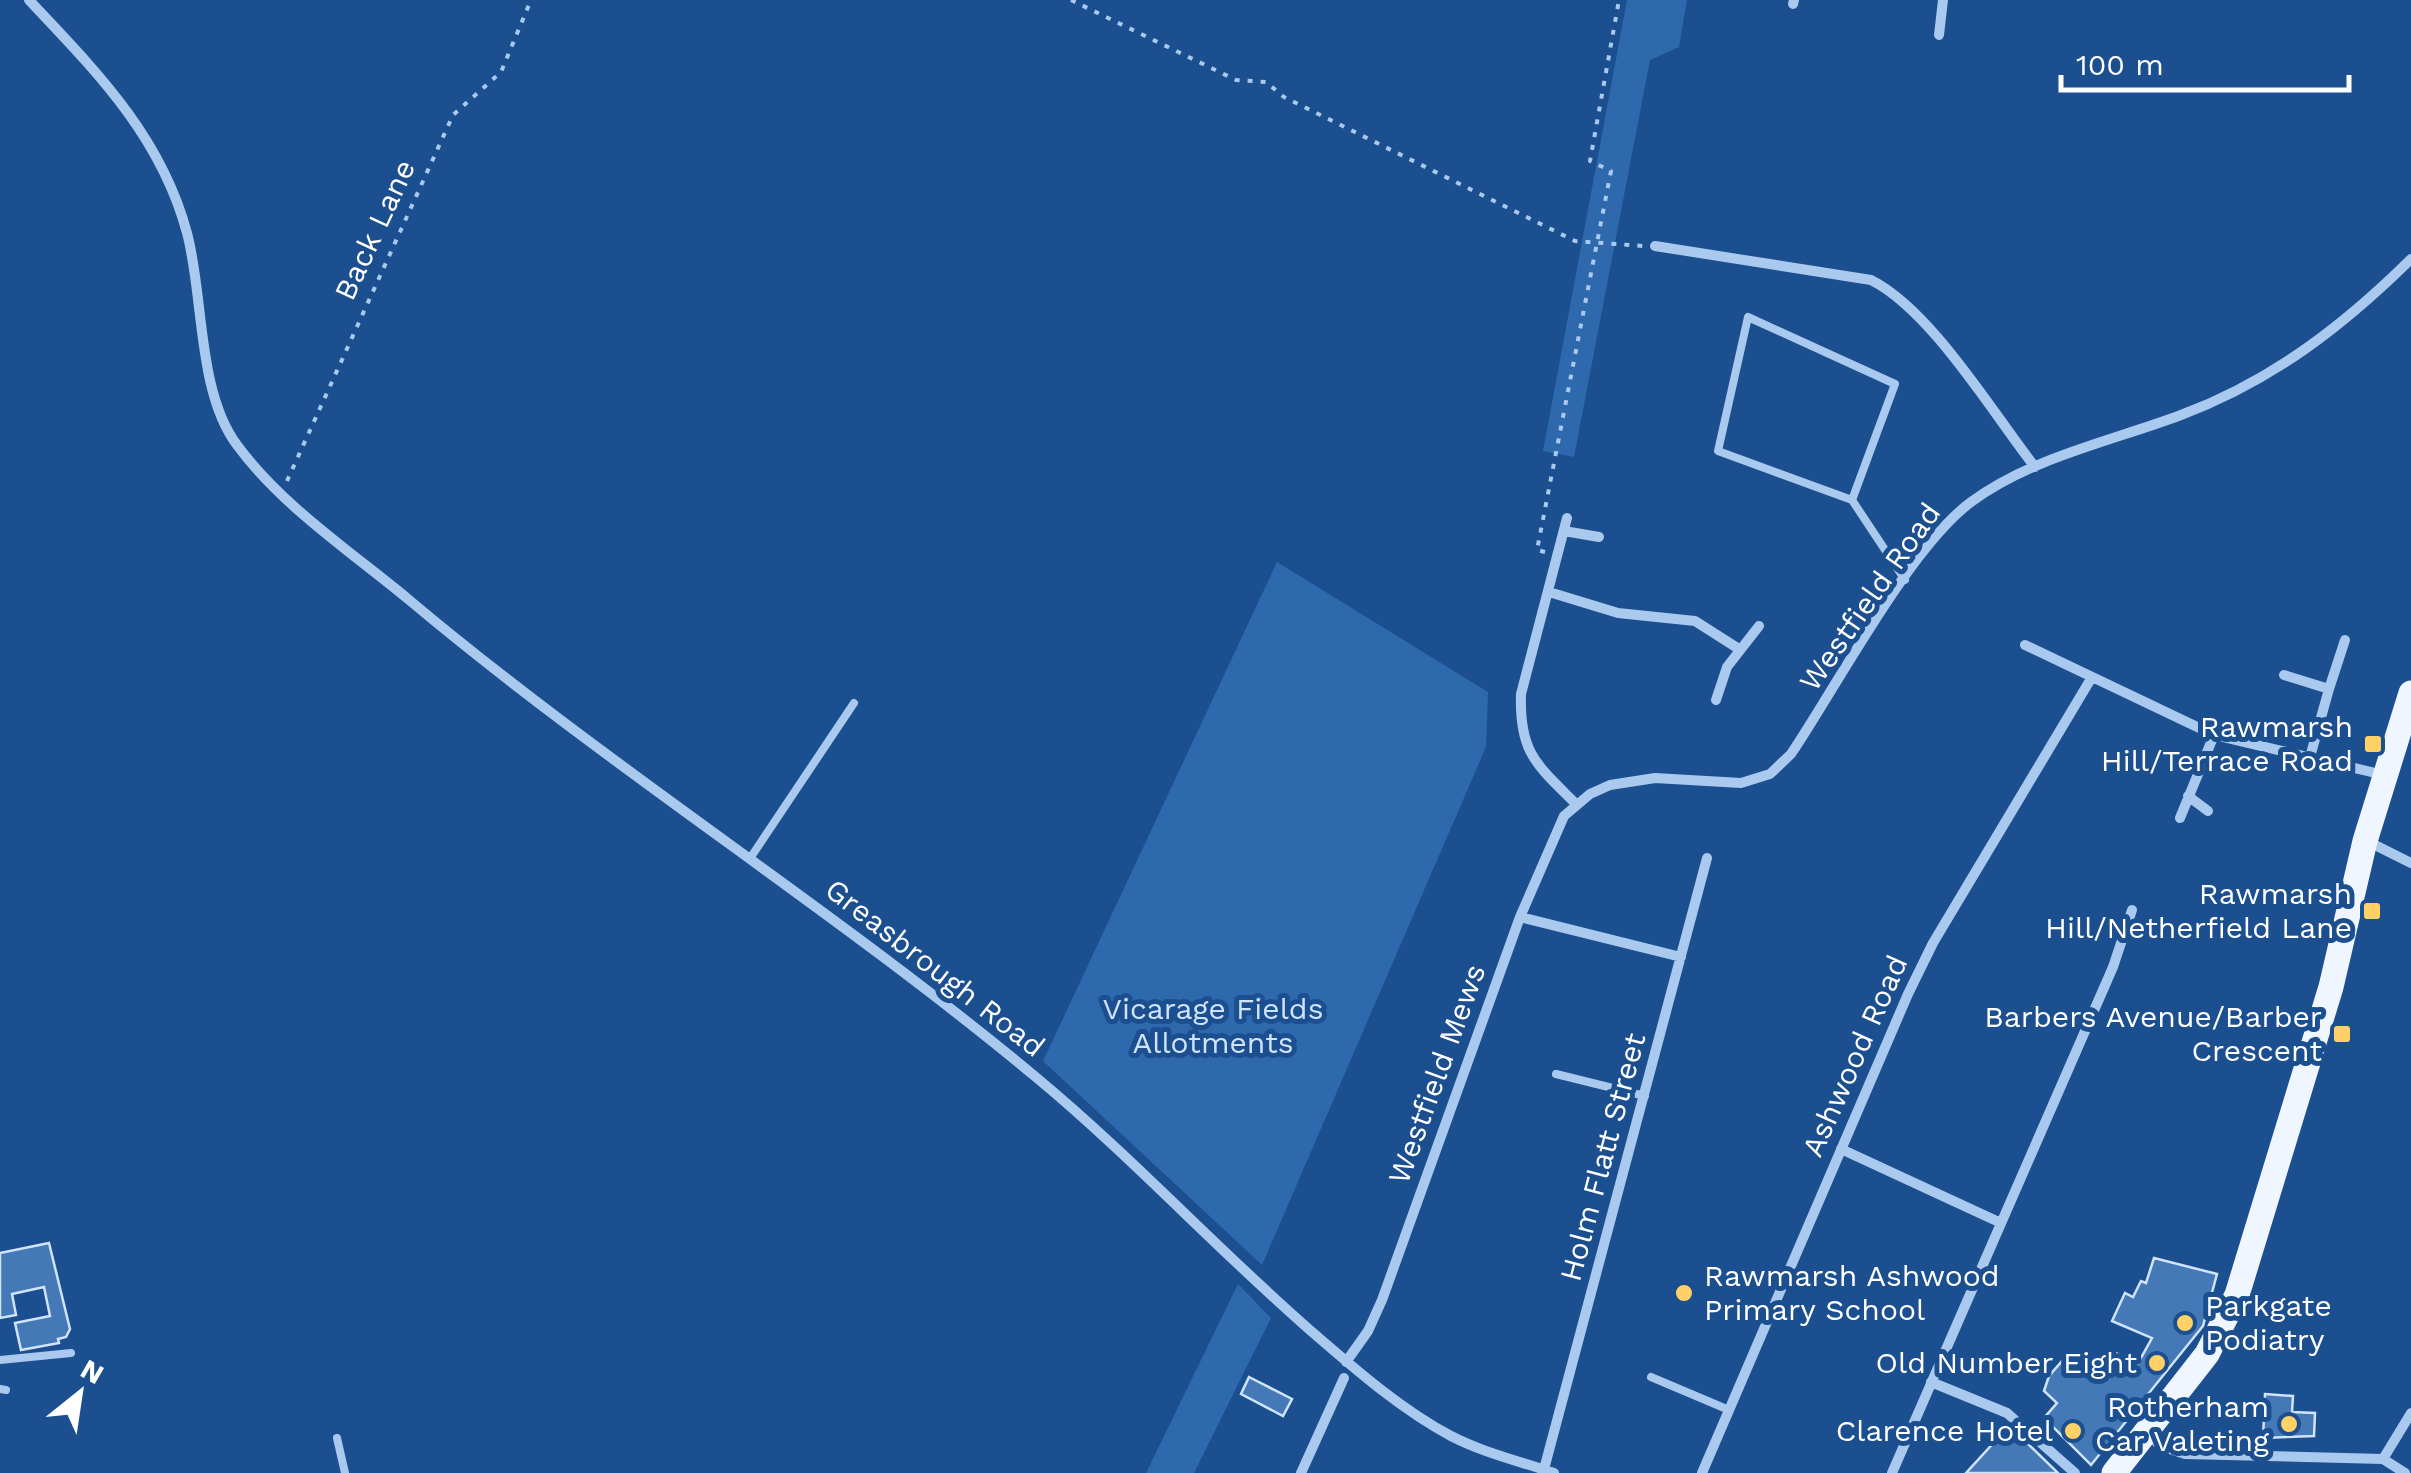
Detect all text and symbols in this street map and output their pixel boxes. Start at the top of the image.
scale bar [2061,30,2348,92]
text: 100 m [2076,47,2164,82]
street label: Back Lane [327,154,422,305]
street label: Westfield Road [1792,496,1947,697]
place label: Rawmarsh Hill/Terrace Road [2101,709,2353,778]
marker: Rawmarsh Hill/Terrace Road [2362,733,2384,755]
street label: Greasbrough Road [819,871,1052,1064]
place label: Rawmarsh Hill/Netherfield Lane [2045,876,2352,945]
marker: Rawmarsh Hill/Netherfield Lane [2361,900,2383,922]
street label: Ashwood Road [1794,950,1915,1162]
street label: Westfield Mews [1381,959,1492,1188]
park label: Vicarage Fields Allotments [1103,991,1323,1060]
place label: Barbers Avenue/Barber Crescent [1984,999,2322,1068]
marker: Barbers Avenue/Barber Crescent [2331,1023,2353,1045]
street label: Holm Flatt Street [1553,1029,1653,1285]
place label: Rawmarsh Ashwood Primary School [1704,1258,1999,1327]
marker: Rawmarsh Ashwood Primary School [1673,1282,1695,1304]
place label: Parkgate Podiatry [2205,1288,2332,1357]
marker: Parkgate Podiatry [2174,1312,2196,1334]
north arrow [30,1343,130,1443]
place label: Old Number Eight [1876,1345,2137,1380]
text: N [75,1352,109,1391]
marker: Old Number Eight [2146,1352,2168,1374]
place label: Rotherham Car Valeting [2095,1389,2269,1458]
place label: Clarence Hotel [1836,1413,2053,1448]
marker: Rotherham Car Valeting [2278,1413,2300,1435]
marker: Clarence Hotel [2062,1420,2084,1442]

